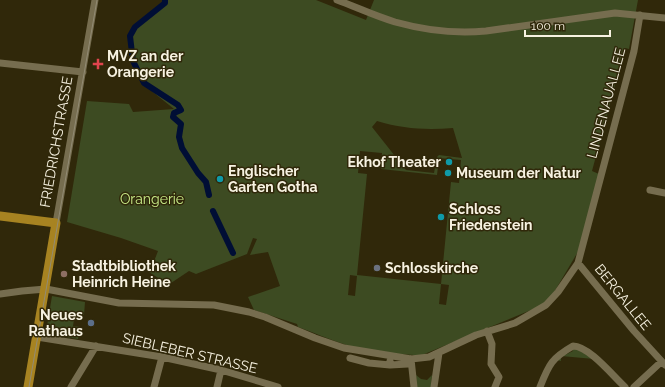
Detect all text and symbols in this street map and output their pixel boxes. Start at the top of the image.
scale bar [525,12,610,38]
text: 100 m [531,19,565,33]
street label: LINDENAUALLEE [584,46,628,160]
place label: MVZ an der Orangerie [107,48,184,80]
marker: MVZ an der Orangerie [92,58,104,70]
street label: FRIEDRICHSTRASSE [37,75,75,209]
place label: Ekhof Theater [347,154,442,170]
marker: Ekhof Theater [444,157,454,167]
place label: Englischer Garten Gotha [228,163,317,195]
place label: Museum der Natur [456,165,582,181]
marker: Museum der Natur [443,168,453,178]
marker: Englischer Garten Gotha [215,174,225,184]
park label: Orangerie [120,191,184,207]
place label: Schloss Friedenstein [449,201,533,233]
marker: Schloss Friedenstein [436,212,446,222]
place label: Stadtbibliothek Heinrich Heine [72,258,176,290]
place label: Schlosskirche [385,260,479,276]
street label: BERGALLEE [592,261,654,333]
marker: Schlosskirche [372,263,382,273]
marker: Stadtbibliothek Heinrich Heine [59,269,69,279]
place label: Neues Rathaus [28,307,83,339]
marker: Neues Rathaus [86,318,96,328]
street label: SIEBLEBER STRASSE [121,330,259,376]

